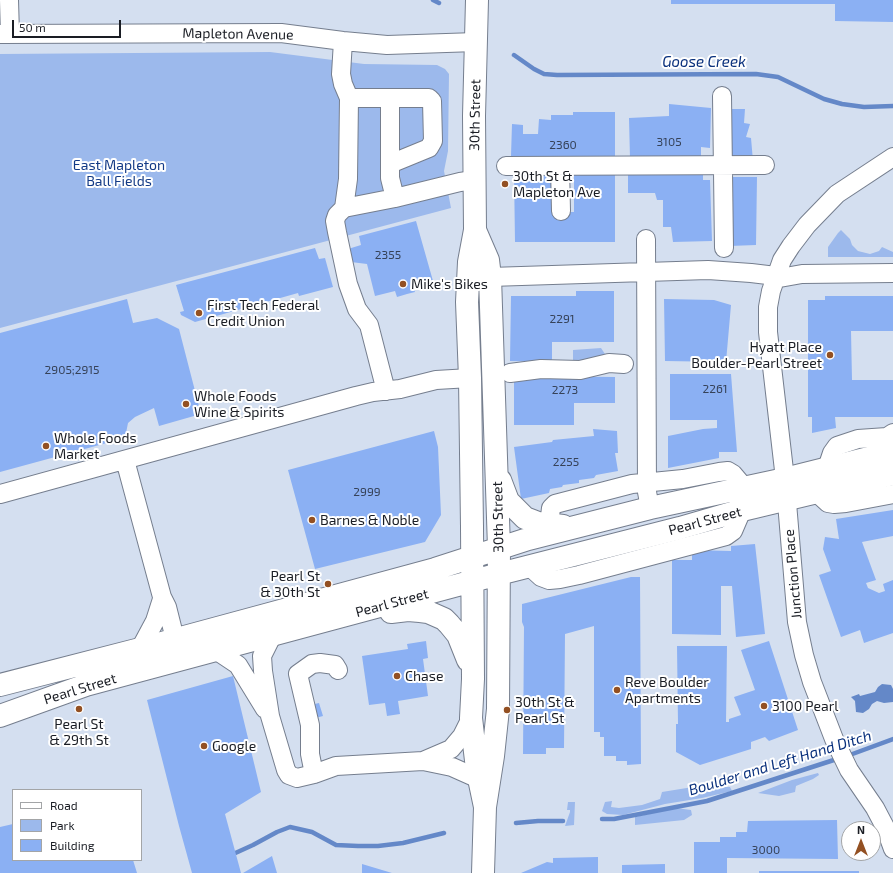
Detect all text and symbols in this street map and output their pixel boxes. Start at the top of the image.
scale bar [14,12,123,38]
text: 50 m [19,20,46,34]
street label: Mapleton Avenue [182,25,294,43]
water label: Goose Creek [662,53,746,71]
street label: 30th Street [466,79,484,151]
house number: 3105 [656,135,682,149]
house number: 2360 [549,138,577,152]
park label: East Mapleton Ball Fields [73,157,165,190]
place label: 30th St & Mapleton Ave [513,168,601,200]
marker: 30th St & Mapleton Ave [500,179,510,189]
house number: 2355 [375,248,401,262]
place label: Mike's Bikes [411,276,488,292]
marker: Mike's Bikes [398,279,408,289]
place label: First Tech Federal Credit Union [207,297,319,330]
marker: First Tech Federal Credit Union [194,308,204,318]
house number: 2291 [549,312,575,326]
place label: Hyatt Place Boulder-Pearl Street [691,339,822,372]
marker: Hyatt Place Boulder-Pearl Street [825,350,835,360]
house number: 2905;2915 [45,363,99,377]
house number: 2261 [702,382,728,396]
house number: 2273 [552,383,578,397]
place label: Whole Foods Wine & Spirits [194,388,284,420]
marker: Whole Foods Wine & Spirits [181,399,191,409]
place label: Whole Foods Market [54,430,137,462]
marker: Whole Foods Market [41,441,51,451]
house number: 2255 [553,455,579,469]
street label: 30th Street [489,481,507,553]
house number: 2999 [353,485,381,499]
street label: Pearl Street [667,503,743,539]
place label: Barnes & Noble [320,512,419,528]
marker: Barnes & Noble [307,515,317,525]
street label: Junction Place [781,528,805,620]
place label: Pearl St & 30th St [260,568,320,600]
marker: Pearl St & 30th St [323,579,333,589]
street label: Pearl Street [354,585,430,621]
place label: Chase [405,668,443,684]
street label: Pearl Street [42,670,118,708]
marker: Chase [392,671,402,681]
place label: Reve Boulder Apartments [625,674,709,706]
marker: Reve Boulder Apartments [612,685,622,695]
place label: 30th St & Pearl St [515,694,575,726]
place label: 3100 Pearl [772,698,839,714]
marker: 3100 Pearl [759,701,769,711]
marker: Pearl St & 29th St [74,704,84,714]
marker: 30th St & Pearl St [502,705,512,715]
place label: Pearl St & 29th St [49,716,109,748]
water label: Boulder and Left Hand Ditch [686,727,874,799]
place label: Google [212,738,256,754]
marker: Google [199,741,209,751]
legend [12,789,142,861]
text: Road [50,798,78,812]
text: Park [50,818,75,832]
north arrow [841,821,881,861]
text: N [857,823,865,836]
text: Building [50,838,94,852]
house number: 3000 [752,843,780,857]

